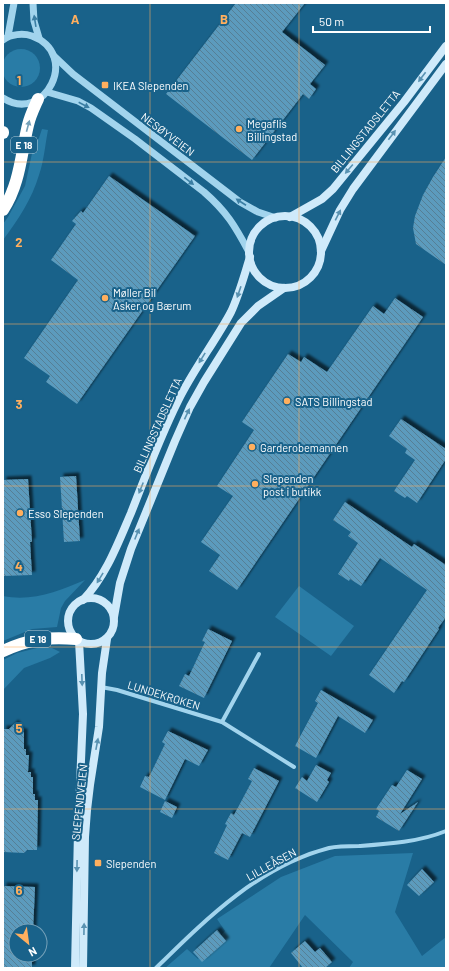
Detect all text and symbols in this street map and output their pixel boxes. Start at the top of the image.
scale bar [313,8,430,34]
text: A [71,11,80,27]
text: B [220,11,228,27]
text: 50 m [319,14,344,28]
one-way arrow [32,15,38,27]
one-way arrow [418,71,427,82]
text: 1 [17,72,21,88]
place label: IKEA Slependen [113,79,188,92]
marker: IKEA Slependen [100,80,110,90]
street label: BILLINGSTADSLETTA [328,87,402,175]
one-way arrow [78,102,90,108]
street label: NESØYVEIEN [139,110,197,158]
place label: Megaflis Billingstad [247,117,297,143]
one-way arrow [25,120,31,132]
marker: Megaflis Billingstad [234,124,244,134]
one-way arrow [388,130,397,141]
road number: E 18 [11,137,37,153]
one-way arrow [345,164,354,175]
one-way arrow [184,176,195,185]
one-way arrow [235,198,246,206]
one-way arrow [334,209,341,221]
text: 2 [15,234,23,250]
place label: Møller Bil Asker og Bærum [113,286,191,312]
one-way arrow [235,287,241,299]
marker: Møller Bil Asker og Bærum [100,293,110,303]
one-way arrow [198,353,206,364]
street label: BILLINGSTADSLETTA [130,375,184,474]
place label: SATS Billingstad [295,395,372,408]
text: 3 [15,396,23,412]
marker: SATS Billingstad [282,396,292,406]
one-way arrow [184,408,190,420]
place label: Garderobemannen [260,441,348,454]
marker: Garderobemannen [247,442,257,452]
place label: Slependen post i butikk [263,472,322,498]
marker: Slependen post i butikk [250,479,260,489]
one-way arrow [137,483,143,495]
place label: Esso Slependen [28,507,104,520]
marker: Esso Slependen [15,508,25,518]
one-way arrow [135,527,141,539]
text: 4 [15,558,23,574]
one-way arrow [97,572,104,584]
road number: E 18 [25,631,51,647]
one-way arrow [79,674,85,687]
street label: LUNDEKROKEN [126,678,202,712]
text: 5 [15,720,23,736]
one-way arrow [94,738,100,750]
street label: SLEPENDVEIEN [69,763,89,841]
street label: LILLEÅSEN [243,844,298,883]
place label: Slependen [106,857,156,870]
marker: Slependen [93,858,103,868]
one-way arrow [74,860,80,873]
text: 6 [16,882,23,898]
one-way arrow [81,922,87,935]
north arrow [8,923,48,963]
text: N [27,945,39,960]

